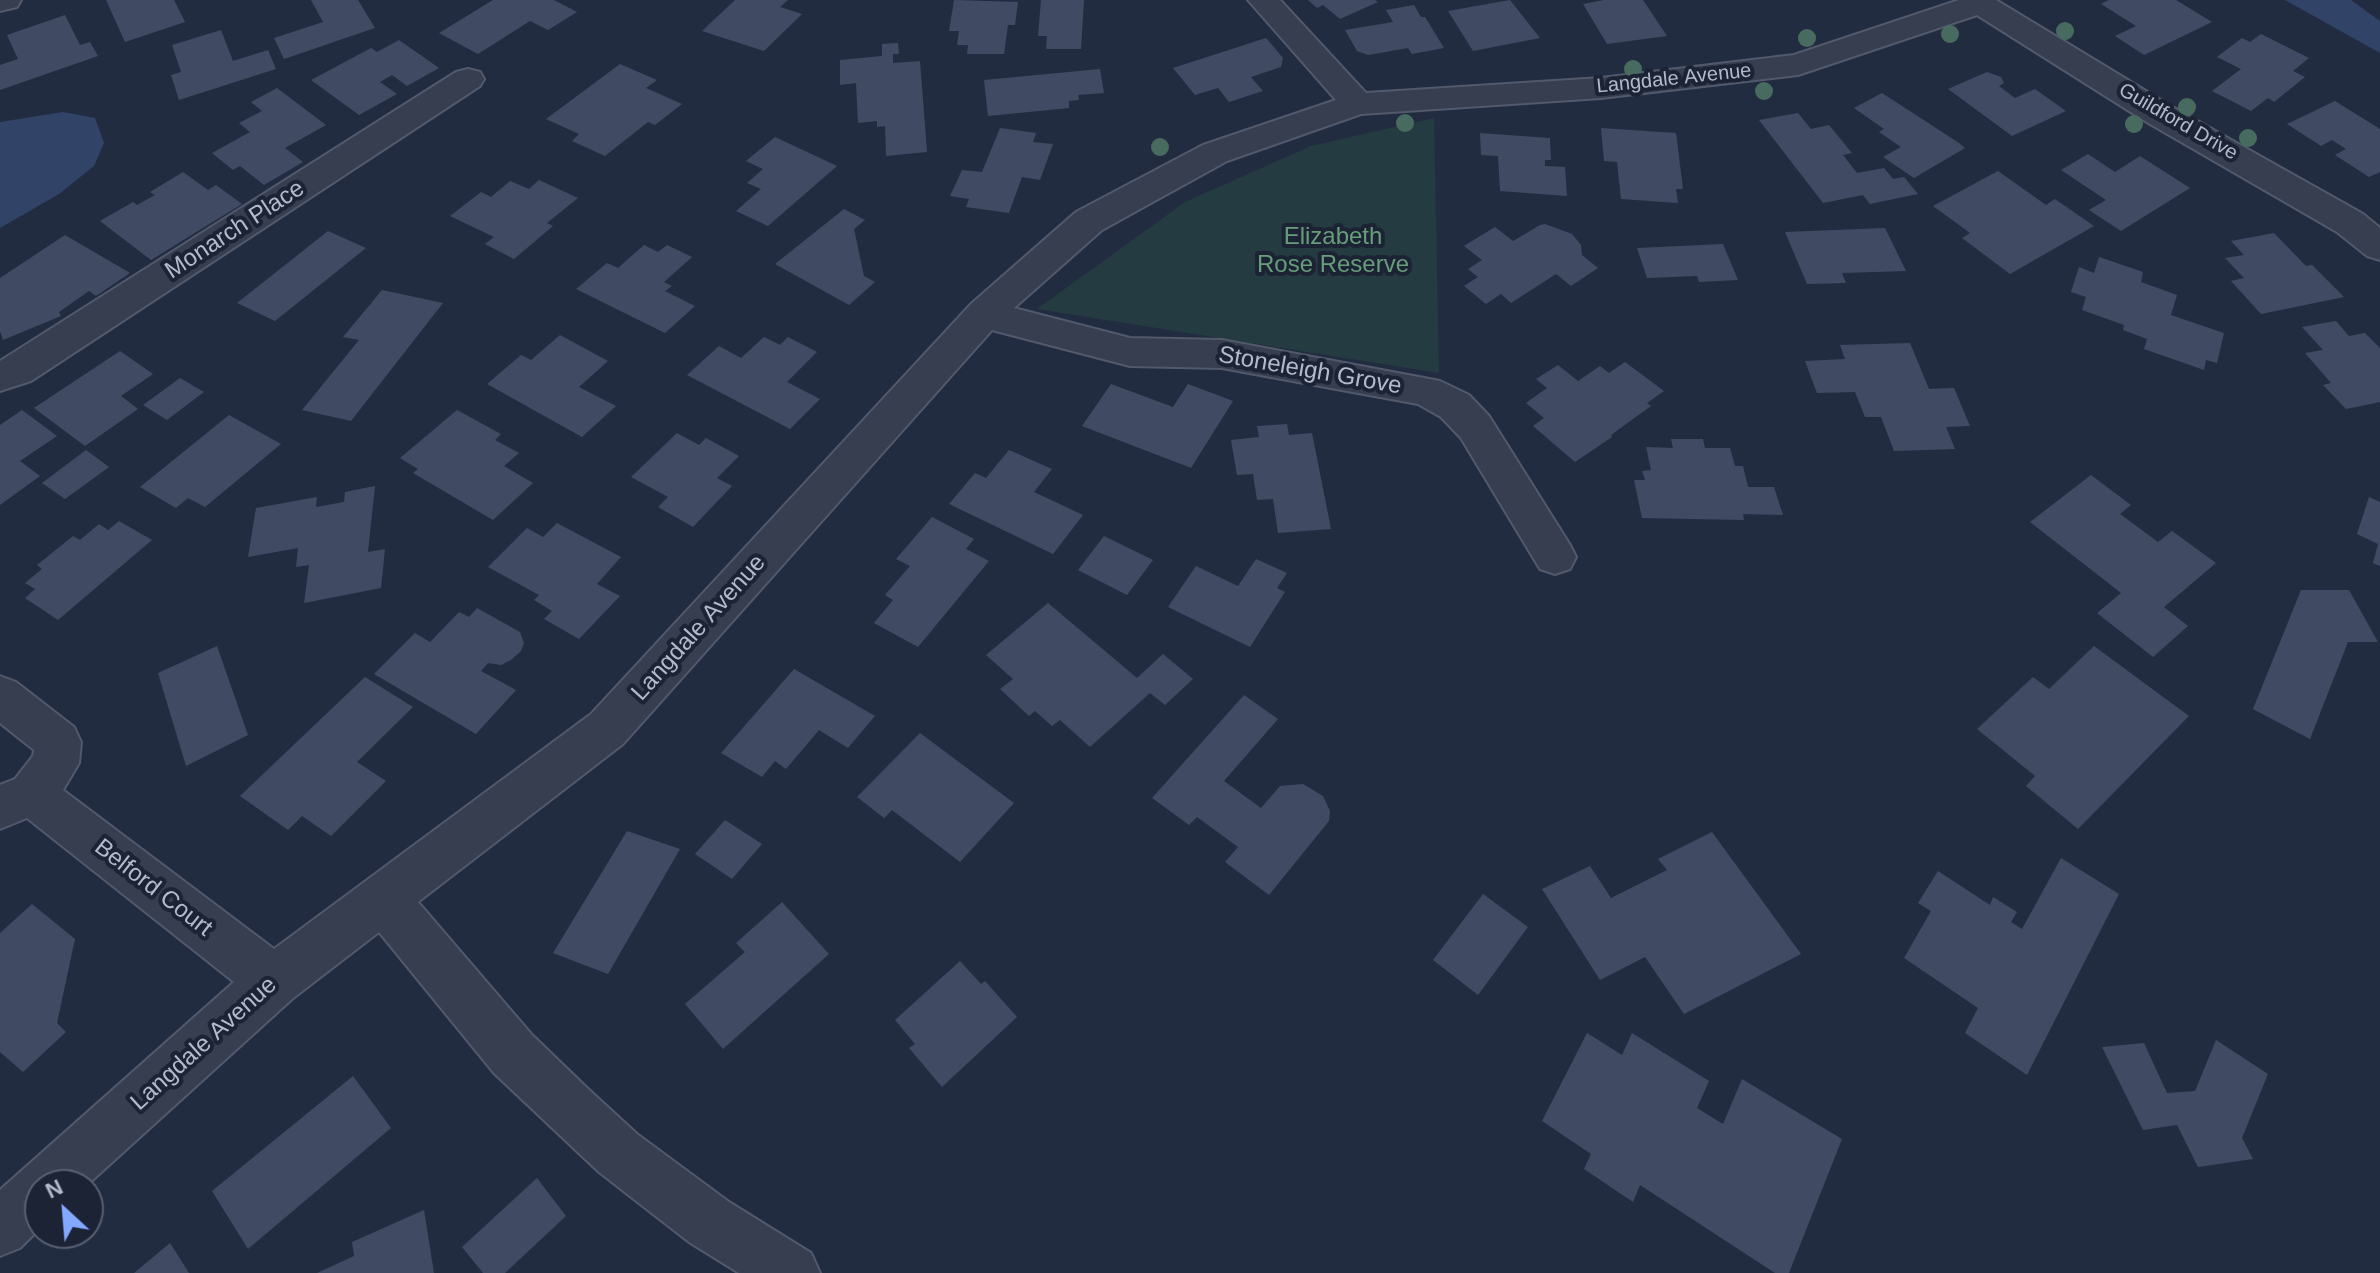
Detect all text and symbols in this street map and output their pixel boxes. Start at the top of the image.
street label: Langdale Avenue [1596,59,1752,99]
street label: Guildford Drive [2114,78,2242,166]
street label: Monarch Place [160,174,310,286]
park label: Elizabeth Rose Reserve [1257,223,1409,279]
street label: Stoneleigh Grove [1216,341,1404,401]
street label: Langdale Avenue [626,549,772,707]
street label: Belford Court [88,833,218,943]
street label: Langdale Avenue [125,971,283,1117]
north arrow [24,1169,104,1249]
text: N [42,1174,67,1203]

